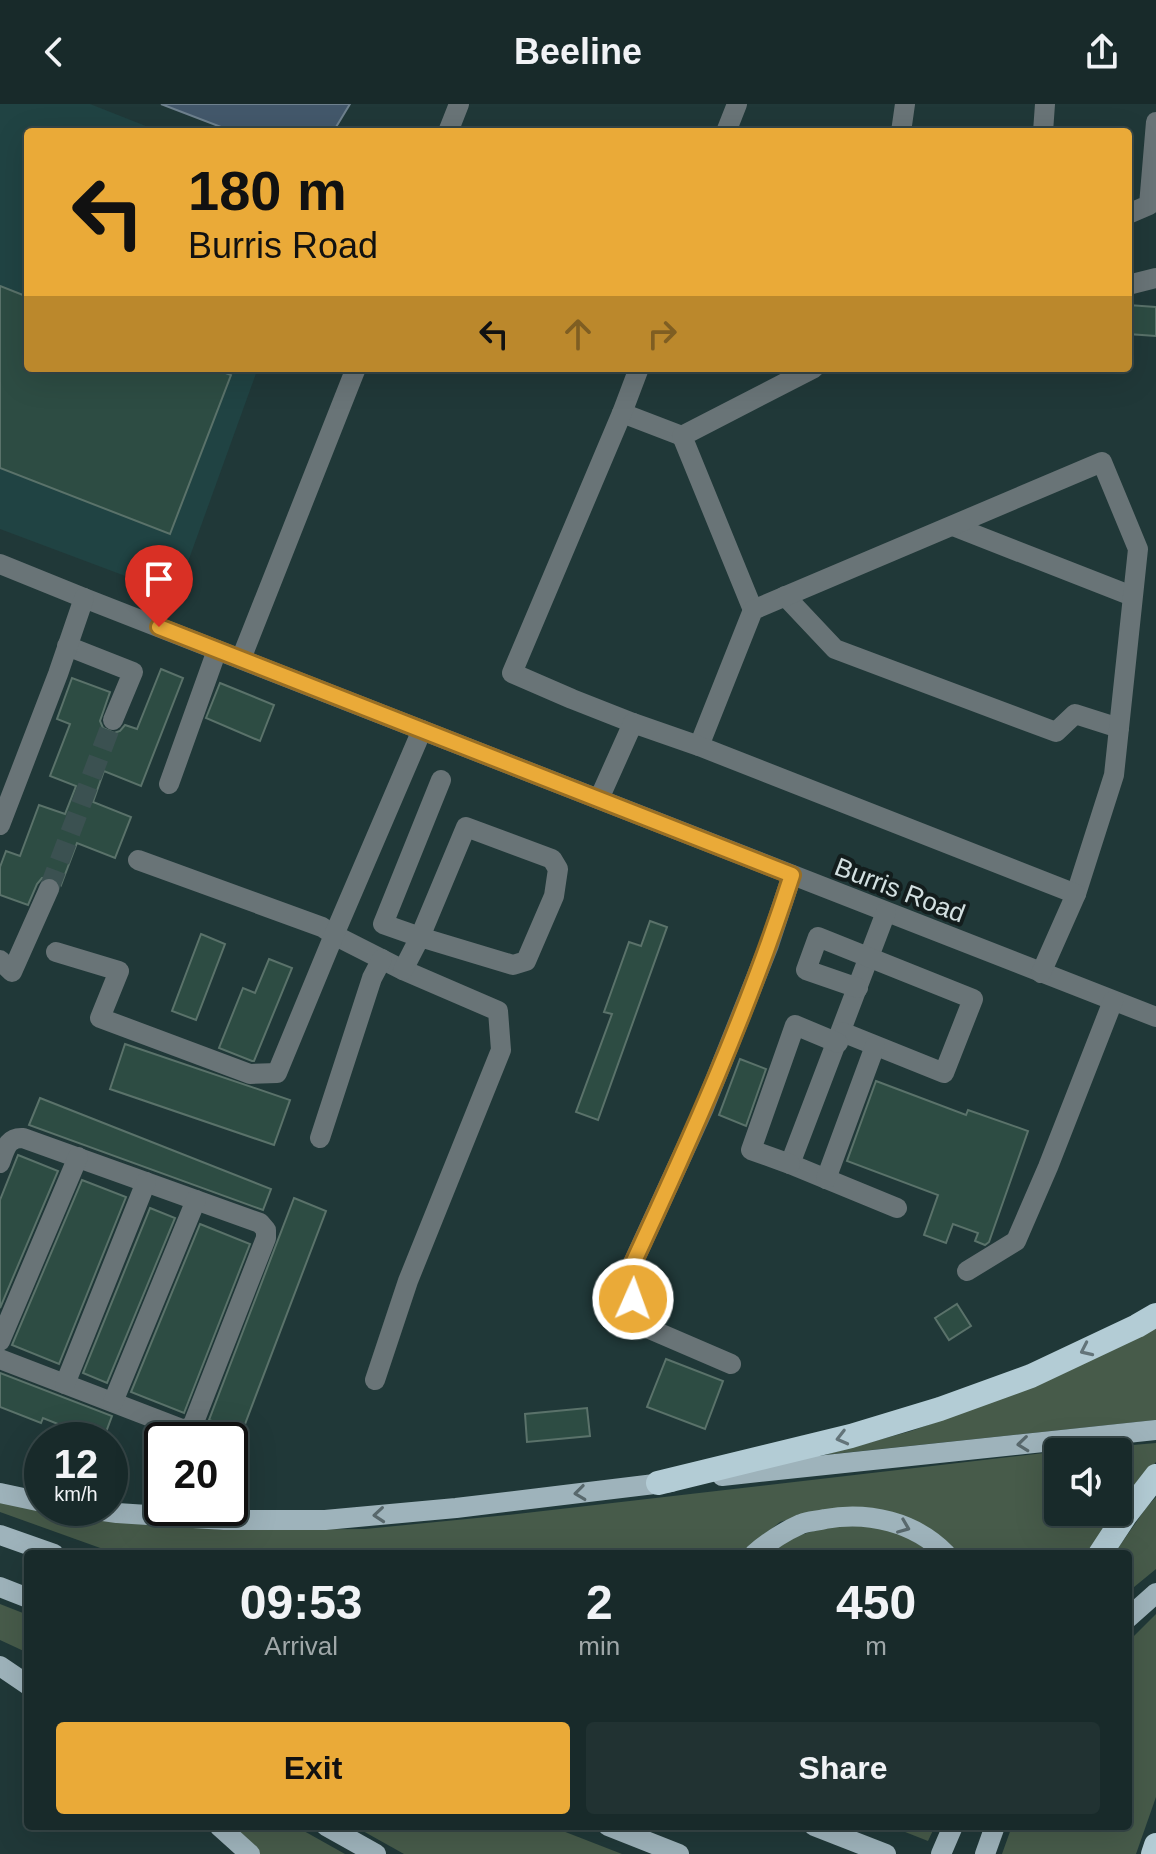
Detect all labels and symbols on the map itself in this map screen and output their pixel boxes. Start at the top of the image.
pin [125,545,193,627]
street label: Burris Road [831,851,969,929]
position arrow [591,1257,675,1341]
one-way arrow [1080,1340,1095,1356]
speed limit sign: 20 [144,1422,248,1526]
one-way arrow [836,1429,850,1446]
one-way arrow [1016,1435,1029,1452]
one-way arrow [574,1484,587,1501]
one-way arrow [372,1506,385,1523]
one-way arrow [896,1517,910,1534]

